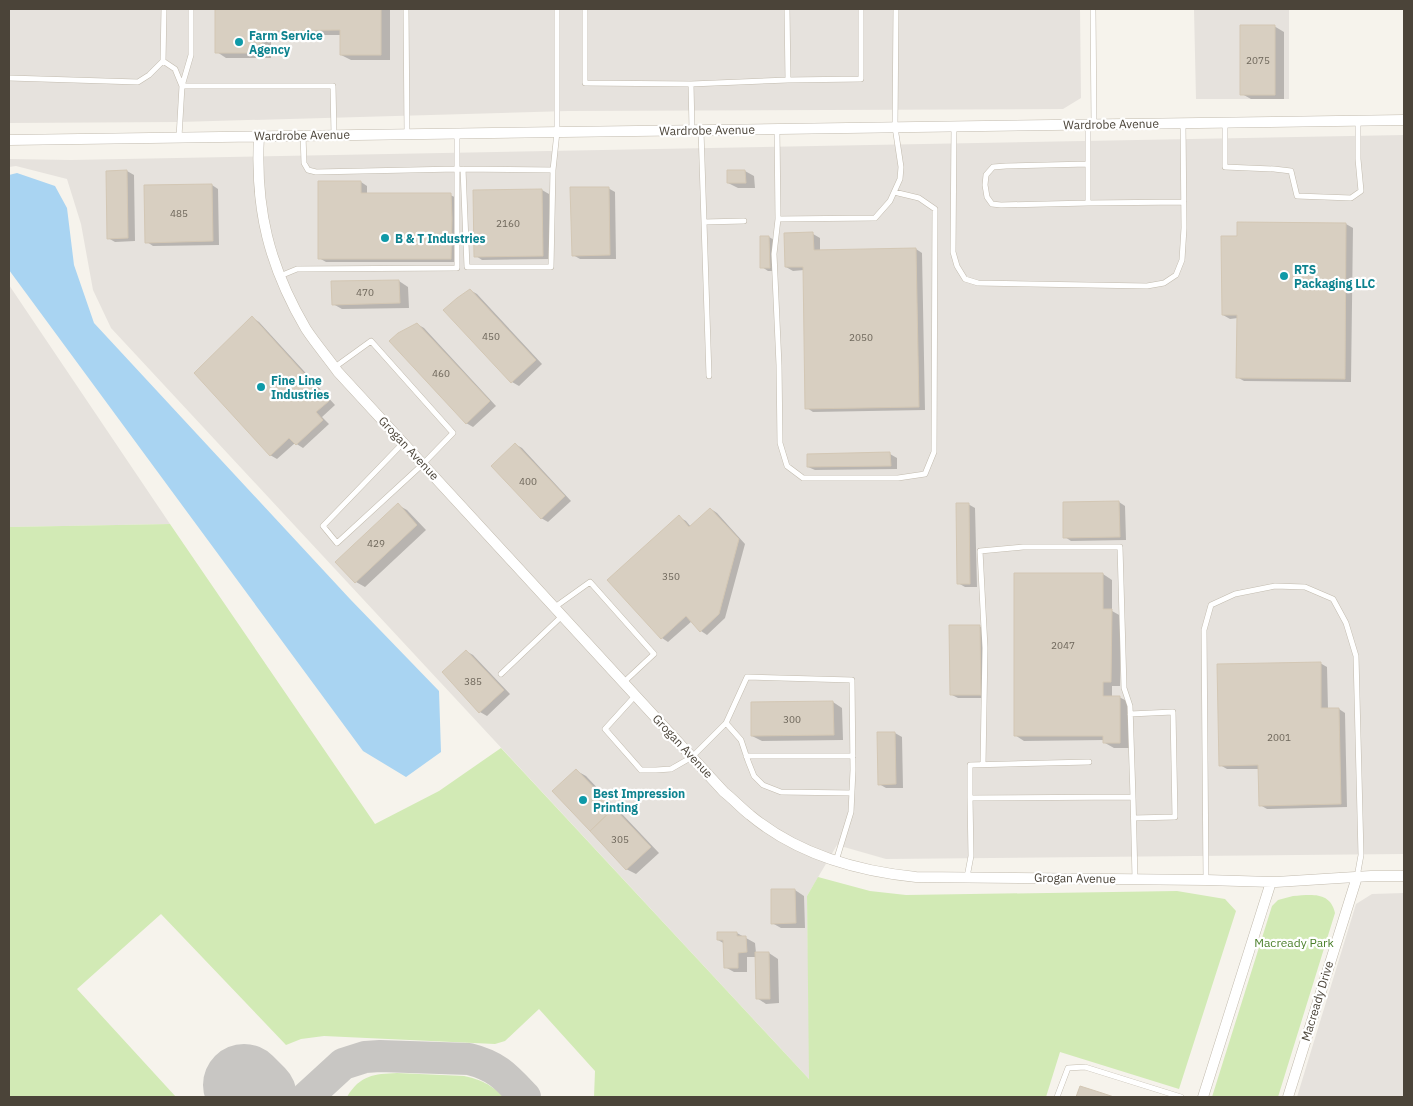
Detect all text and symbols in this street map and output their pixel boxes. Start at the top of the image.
place label: Farm Service Agency [249,28,323,57]
marker: Farm Service Agency [233,36,245,48]
house number: 2075 [1246,54,1270,67]
street label: Wardrobe Avenue [1063,116,1159,132]
street label: Wardrobe Avenue [659,122,755,138]
street label: Wardrobe Avenue [254,127,350,143]
house number: 485 [170,207,188,220]
house number: 2160 [496,217,520,230]
place label: B & T Industries [395,231,486,246]
marker: B & T Industries [379,232,391,244]
place label: RTS Packaging LLC [1294,262,1375,291]
marker: RTS Packaging LLC [1278,270,1290,282]
house number: 470 [356,286,374,299]
house number: 450 [482,330,500,343]
house number: 2050 [849,331,873,344]
house number: 460 [432,367,450,380]
place label: Fine Line Industries [271,373,329,402]
marker: Fine Line Industries [255,381,267,393]
street label: Grogan Avenue [376,413,443,483]
house number: 400 [519,475,537,488]
house number: 429 [367,537,385,550]
house number: 350 [662,570,680,583]
house number: 2047 [1051,639,1075,652]
house number: 385 [464,675,482,688]
street label: Grogan Avenue [650,711,717,781]
house number: 300 [783,713,801,726]
house number: 2001 [1267,731,1291,744]
place label: Best Impression Printing [593,786,685,815]
marker: Best Impression Printing [577,794,589,806]
house number: 305 [611,833,629,846]
street label: Grogan Avenue [1034,870,1116,886]
park label: Macready Park [1254,935,1334,950]
street label: Macready Drive [1298,959,1336,1043]

